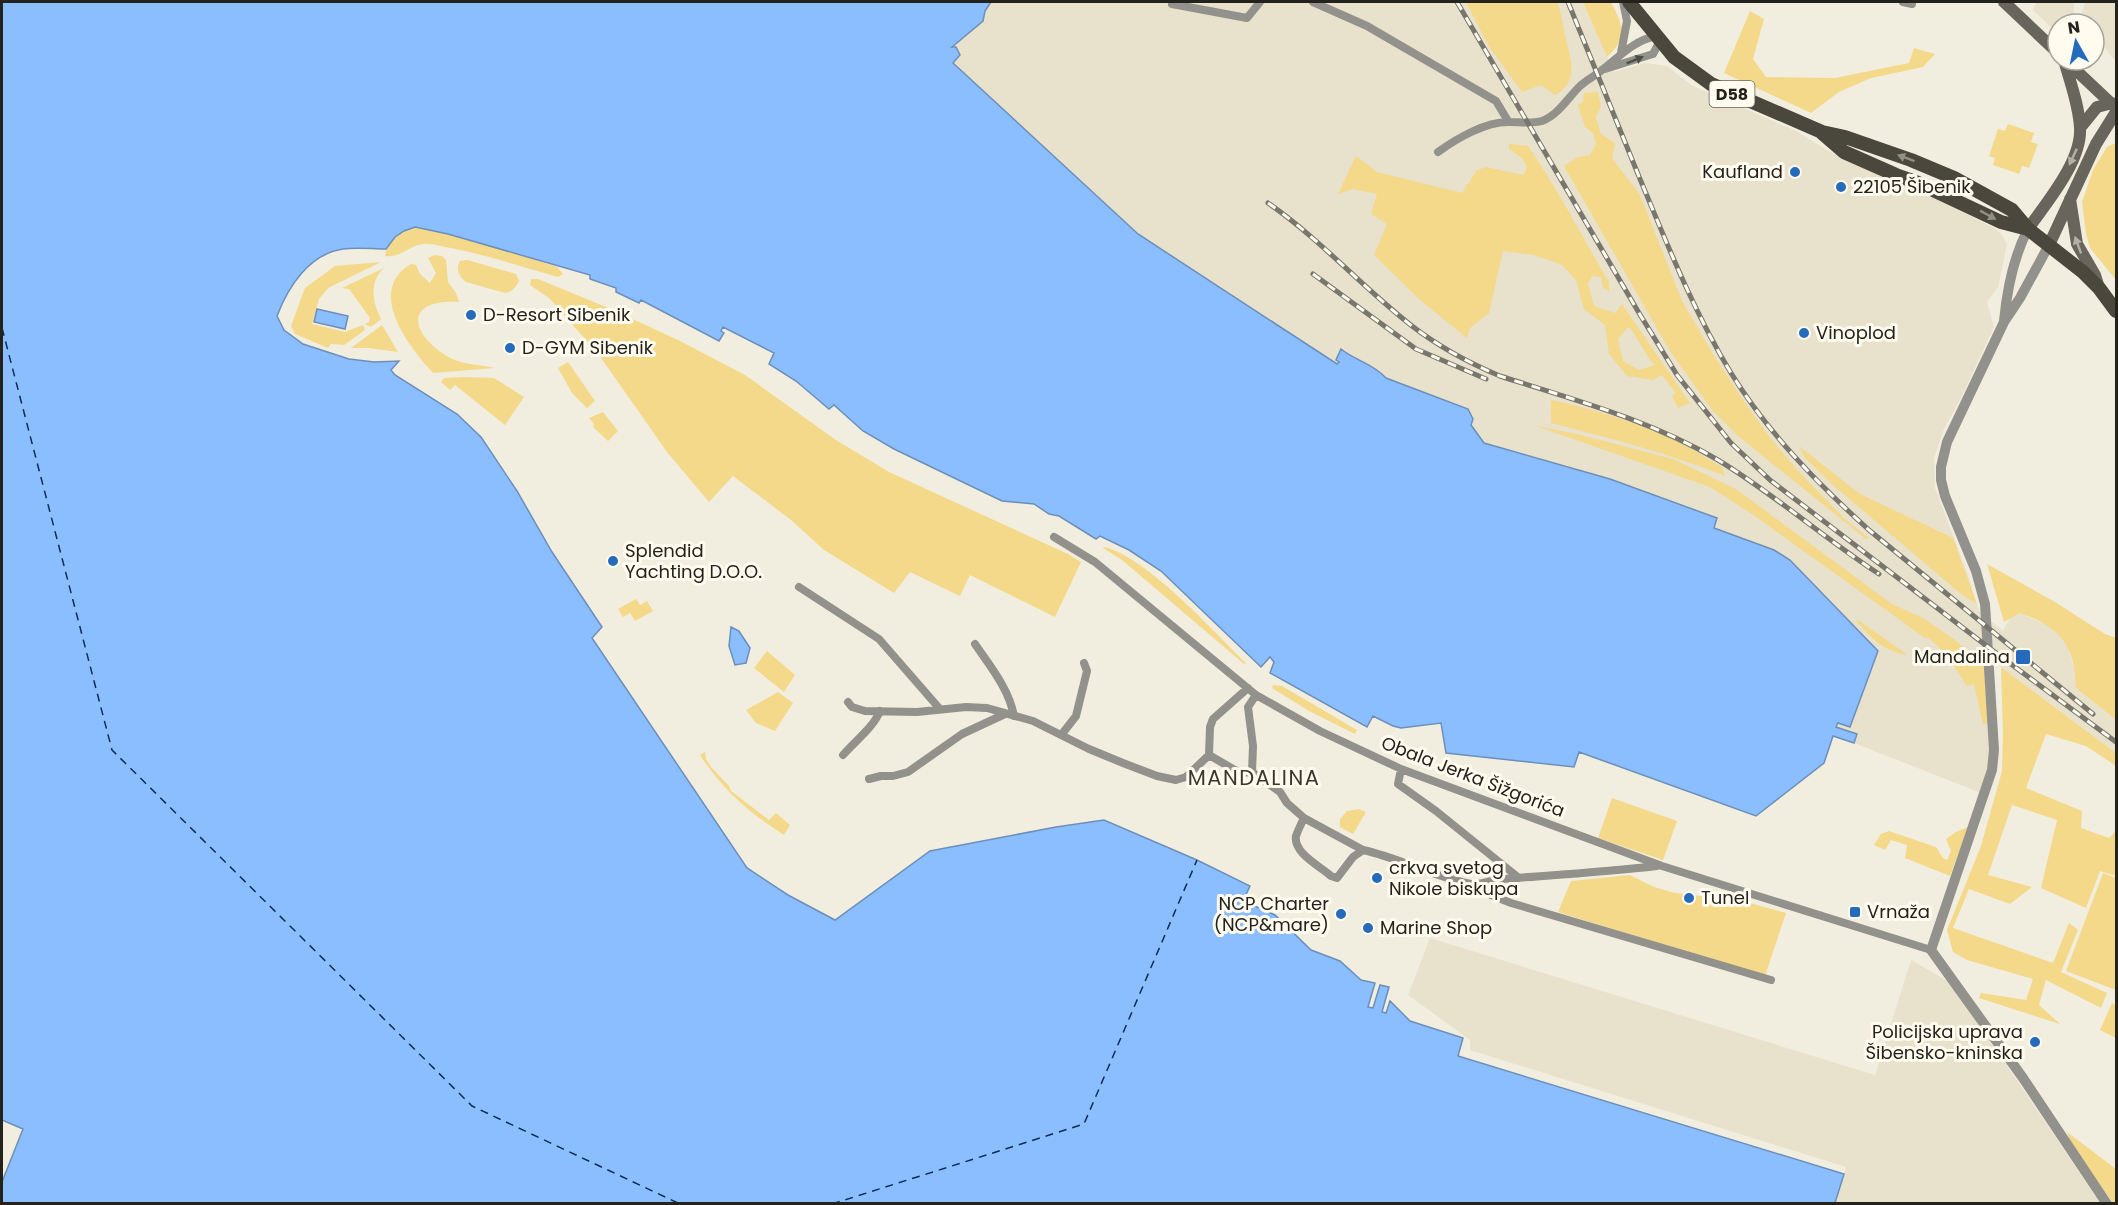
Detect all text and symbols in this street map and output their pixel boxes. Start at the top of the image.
north arrow [2046,12,2106,72]
text: N [2066,15,2081,40]
one-way arrow [1626,55,1644,64]
road number: D58 [1710,81,1754,107]
one-way arrow [2069,149,2078,166]
one-way arrow [1897,153,1915,163]
place label: Kaufland [1702,159,1783,184]
marker: Kaufland [1788,165,1802,179]
place label: 22105 Šibenik [1853,174,1971,199]
marker: 22105 Šibenik [1834,180,1848,194]
one-way arrow [1980,210,1997,220]
one-way arrow [2072,236,2082,254]
place label: D-Resort Sibenik [483,302,631,327]
marker: D-Resort Sibenik [464,308,478,322]
place label: Vinoplod [1816,320,1896,345]
marker: Vinoplod [1797,326,1811,340]
place label: D-GYM Sibenik [522,335,654,360]
marker: D-GYM Sibenik [503,341,517,355]
place label: Splendid Yachting D.O.O. [625,538,762,584]
marker: Splendid Yachting D.O.O. [606,554,620,568]
place label: Mandalina [1914,644,2010,669]
marker: Mandalina [2014,648,2032,666]
street label: Obala Jerka Šižgorića [1378,730,1569,823]
district label: MANDALINA [1188,763,1320,792]
place label: crkva svetog Nikole biskupa [1389,855,1518,901]
marker: crkva svetog Nikole biskupa [1370,871,1384,885]
place label: Tunel [1701,885,1749,910]
place label: NCP Charter (NCP&mare) [1214,891,1329,937]
marker: Tunel [1682,891,1696,905]
place label: Vrnaža [1867,899,1930,924]
marker: Vrnaža [1848,905,1862,919]
marker: NCP Charter (NCP&mare) [1334,907,1348,921]
place label: Marine Shop [1380,915,1492,940]
marker: Marine Shop [1361,921,1375,935]
place label: Policijska uprava Šibensko-kninska [1865,1019,2023,1065]
marker: Policijska uprava Šibensko-kninska [2028,1035,2042,1049]

